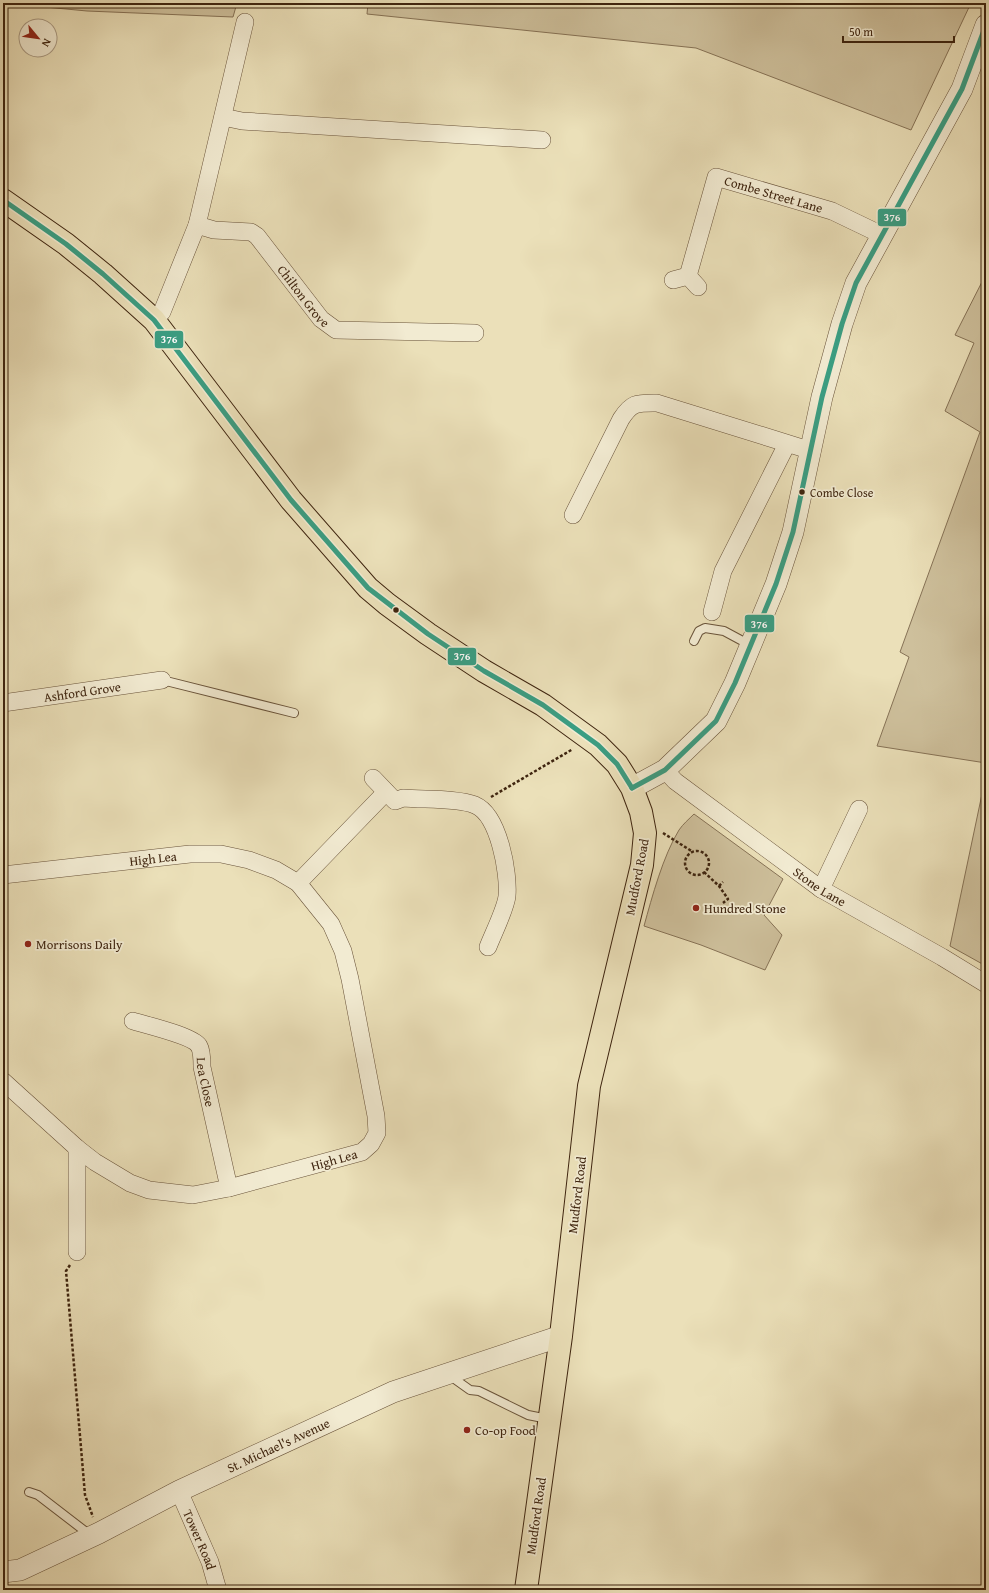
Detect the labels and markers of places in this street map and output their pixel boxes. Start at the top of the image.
place label: Combe Close [810,484,874,501]
marker: Combe Close [797,487,807,497]
unlabelled marker [391,605,401,615]
place label: Hundred Stone [704,899,786,918]
marker: Hundred Stone [691,903,701,913]
place label: Morrisons Daily [36,935,123,954]
marker: Morrisons Daily [23,939,33,949]
place label: Co-op Food [475,1421,536,1440]
marker: Co-op Food [462,1425,472,1435]

